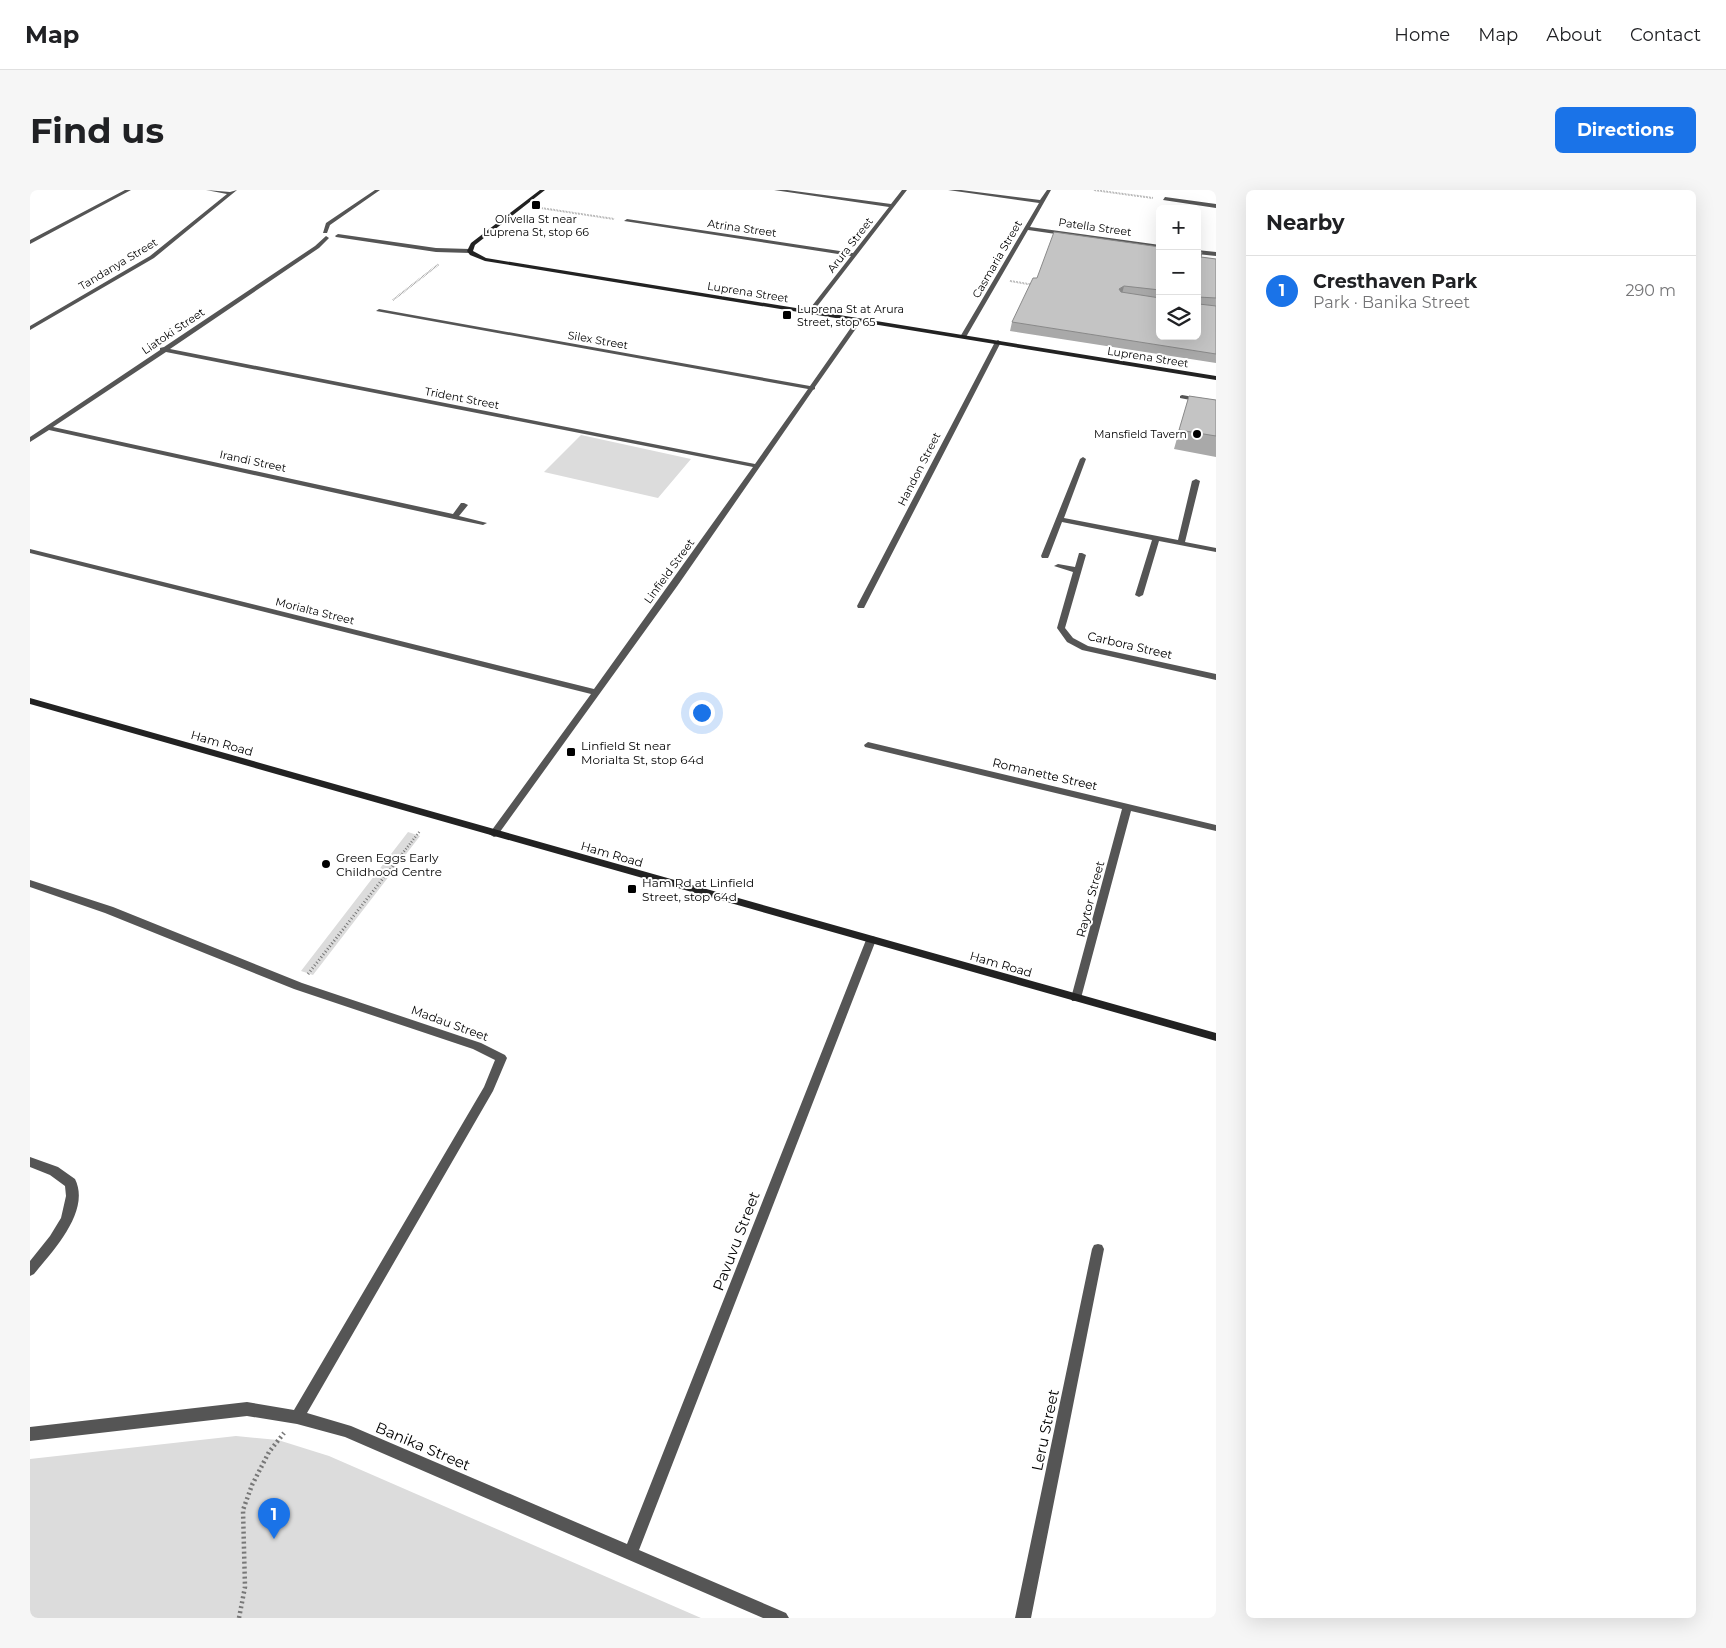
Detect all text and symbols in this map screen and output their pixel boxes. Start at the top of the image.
text: Map [25,20,79,49]
text: Home [1394,24,1450,46]
text: Map [1478,24,1518,46]
text: About [1546,24,1602,46]
text: Contact [1630,24,1701,46]
button: Directions [1555,107,1696,153]
text: Find us [30,109,164,152]
marker: Olivella St near Luprena St, stop 66 [530,199,542,211]
map controls [1156,205,1201,340]
button: + [1156,205,1201,250]
text: Nearby [1266,210,1345,235]
place label: Olivella St near Luprena St, stop 66 [483,212,589,239]
street label: Arura Street [824,214,876,275]
street label: Patella Street [1058,215,1133,239]
street label: Atrina Street [707,216,778,240]
street label: Casmaria Street [969,217,1025,300]
street label: Tandanya Street [76,235,160,293]
button: − [1156,250,1201,295]
text: Cresthaven Park [1313,270,1477,293]
street label: Luprena Street [706,279,790,305]
text: 1 [1279,281,1285,300]
text: 290 m [1625,281,1676,300]
text: Park · Banika Street [1313,293,1470,312]
button: layers [1156,295,1201,340]
place label: Luprena St at Arura Street, stop 65 [797,302,904,329]
street label: Liatoki Street [139,305,208,357]
marker: Luprena St at Arura Street, stop 65 [781,309,793,321]
street label: Silex Street [567,328,630,352]
street label: Luprena Street [1106,344,1190,370]
street label: Trident Street [424,384,501,412]
place label: Mansfield Tavern [1094,427,1187,441]
marker: Mansfield Tavern [1191,428,1203,440]
street label: Handon Street [894,429,944,508]
street label: Irandi Street [218,447,288,475]
street label: Linfield Street [641,535,698,606]
street label: Morialta Street [274,594,356,628]
street label: Carbora Street [1086,628,1174,662]
your location [689,700,715,726]
street label: Ham Road [189,727,255,759]
place label: Linfield St near Morialta St, stop 64d [581,738,704,767]
marker: Linfield St near Morialta St, stop 64d [565,746,577,758]
street label: Romanette Street [991,755,1099,793]
street label: Ham Road [579,838,645,870]
place label: Green Eggs Early Childhood Centre [336,850,442,879]
marker: Green Eggs Early Childhood Centre [320,858,332,870]
street label: Raytor Street [1073,859,1107,939]
place label: Ham Rd at Linfield Street, stop 64d [642,875,754,904]
marker: Ham Rd at Linfield Street, stop 64d [626,883,638,895]
street label: Ham Road [968,948,1034,980]
street label: Madau Street [409,1002,491,1044]
street label: Pavuvu Street [708,1189,764,1293]
street label: Leru Street [1027,1387,1063,1473]
street label: Banika Street [373,1417,473,1475]
pin: 1 [258,1498,290,1539]

